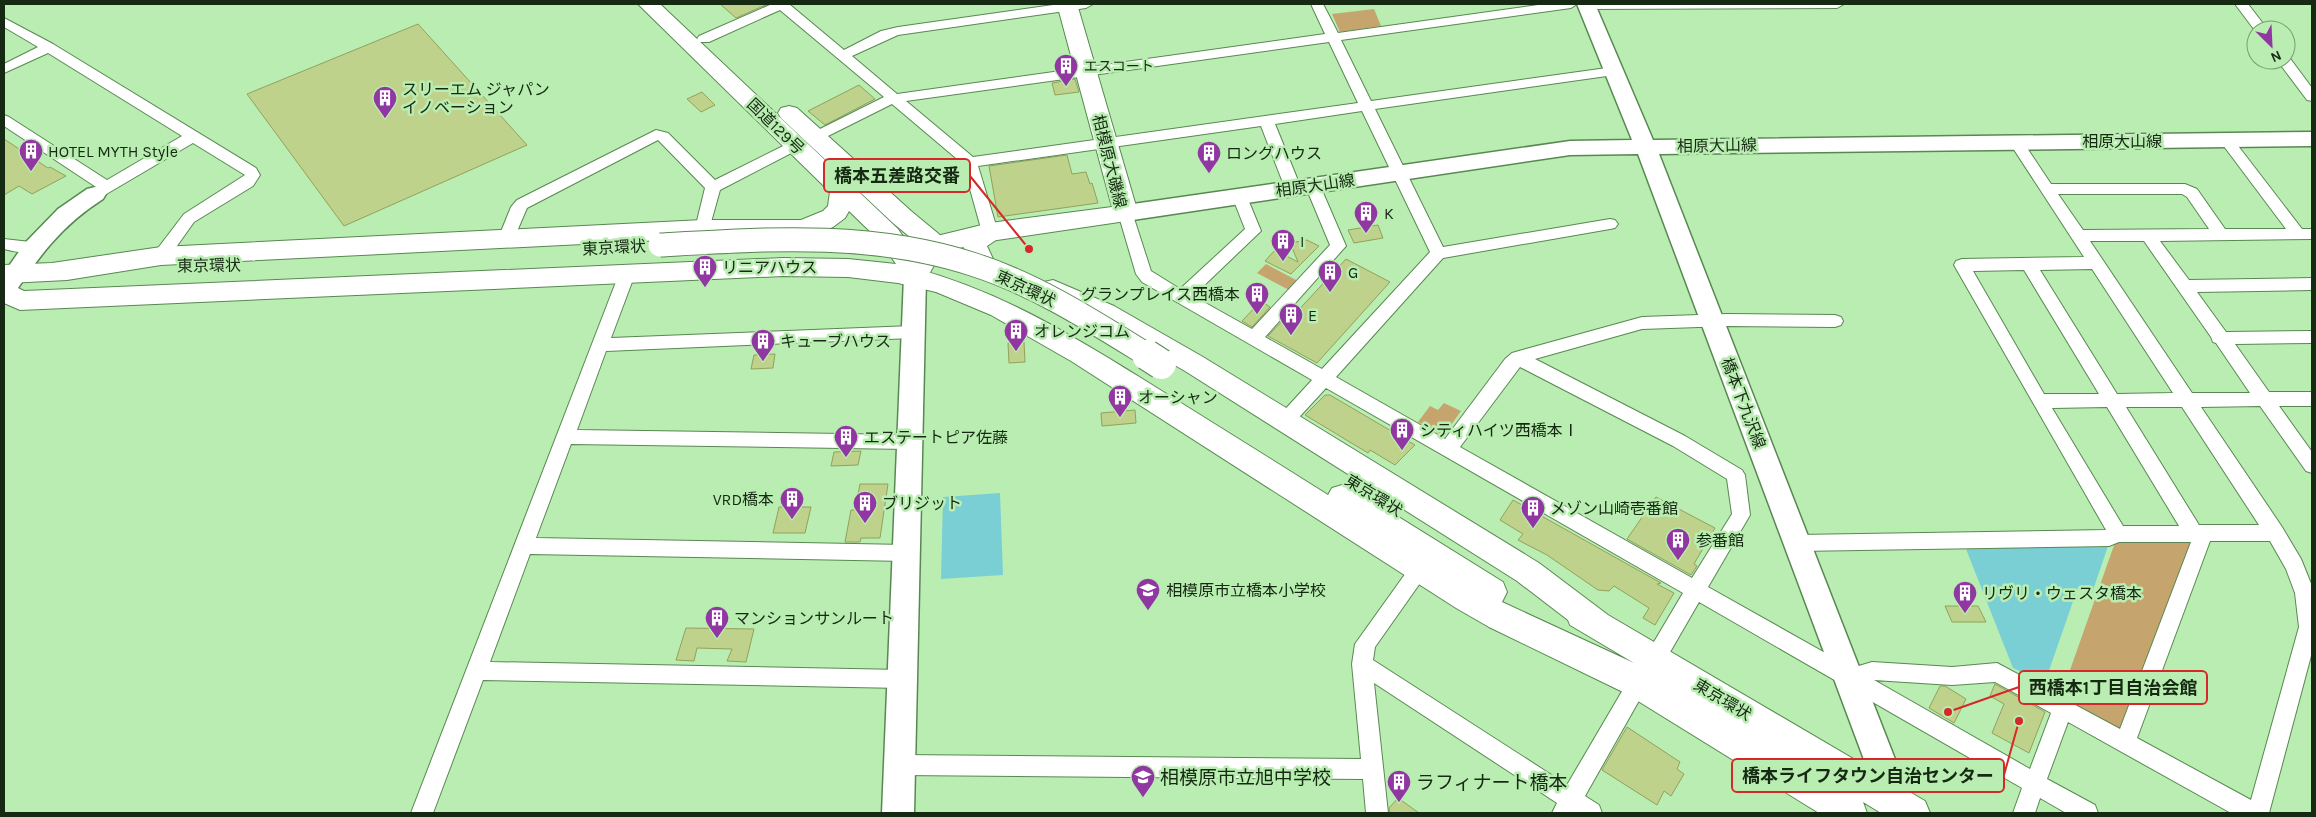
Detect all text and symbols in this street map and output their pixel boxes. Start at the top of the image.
north arrow [2246,20,2296,70]
text: N [2268,47,2284,66]
building icon: エスコート [1053,53,1079,87]
place label: エスコート [1084,58,1154,75]
place label: スリーエム ジャパン イノベーション [402,80,550,117]
building icon: スリーエム ジャパン イノベーション [372,85,398,119]
street label: 国道129号 [743,95,808,158]
street label: 相模原大磯線 [1089,112,1130,210]
street label: 相原大山線 [2082,132,2162,151]
street label: 相原大山線 [1677,135,1757,156]
building icon: HOTEL MYTH Style [18,138,44,172]
building icon: ロングハウス [1196,140,1222,174]
place label: HOTEL MYTH Style [48,142,178,161]
place label: ロングハウス [1226,144,1322,163]
callout: 橋本五差路交番 [824,159,970,192]
text: 橋本五差路交番 [834,165,960,187]
street label: 相原大山線 [1274,171,1356,200]
building icon: K [1353,200,1379,234]
place label: K [1384,204,1394,223]
building icon: I [1270,228,1296,262]
place label: I [1300,232,1304,251]
street label: 東京環状 [582,236,646,259]
building icon: リニアハウス [692,254,718,288]
street label: 東京環状 [177,255,241,276]
place label: リニアハウス [722,258,817,277]
building icon: G [1317,259,1343,293]
place label: G [1348,263,1358,282]
street label: 東京環状 [993,266,1059,311]
building icon: グランプレイス西橋本 [1244,281,1270,315]
place label: グランプレイス西橋本 [1081,285,1240,304]
building icon: E [1278,302,1304,336]
place label: E [1308,306,1317,325]
building icon: オレンジコム [1003,318,1029,352]
place label: オレンジコム [1034,322,1130,341]
building icon: キューブハウス [750,328,776,362]
place label: キューブハウス [780,332,891,351]
street label: 橋本下九沢線 [1717,355,1770,451]
building icon: オーシャン [1107,384,1133,418]
place label: オーシャン [1138,388,1218,407]
building icon: シティハイツ西橋本Ⅰ [1389,417,1415,451]
place label: シティハイツ西橋本Ⅰ [1420,421,1579,440]
building icon: エステートピア佐藤 [833,424,859,458]
place label: エステートピア佐藤 [864,428,1008,447]
street label: 東京環状 [1342,470,1406,520]
building icon: VRD橋本 [779,486,805,520]
place label: VRD橋本 [713,490,774,509]
building icon: ブリジット [852,490,878,524]
place label: ブリジット [882,494,962,513]
building icon: メゾン山崎壱番館 [1520,495,1546,529]
place label: メゾン山崎壱番館 [1550,499,1678,518]
building icon: 参番館 [1665,527,1691,561]
place label: 参番館 [1696,531,1744,550]
school or university icon: 相模原市立橋本小学校 [1135,577,1161,611]
building icon: リヴリ・ウェスタ橋本 [1952,580,1978,614]
place label: 相模原市立橋本小学校 [1166,581,1326,600]
place label: リヴリ・ウェスタ橋本 [1982,584,2142,603]
building icon: マンションサンルート [704,605,730,639]
place label: マンションサンルート [734,609,894,628]
callout: 西橋本1丁目自治会館 [2019,671,2207,704]
street label: 東京環状 [1690,675,1755,724]
text: 西橋本1丁目自治会館 [2029,677,2197,699]
callout: 橋本ライフタウン自治センター [1732,759,2004,792]
school or university icon: 相模原市立旭中学校 [1130,764,1156,798]
text: 橋本ライフタウン自治センター [1742,765,1994,787]
place label: 相模原市立旭中学校 [1160,767,1331,789]
building icon: ラフィナート橋本 [1386,769,1412,803]
place label: ラフィナート橋本 [1416,772,1568,794]

